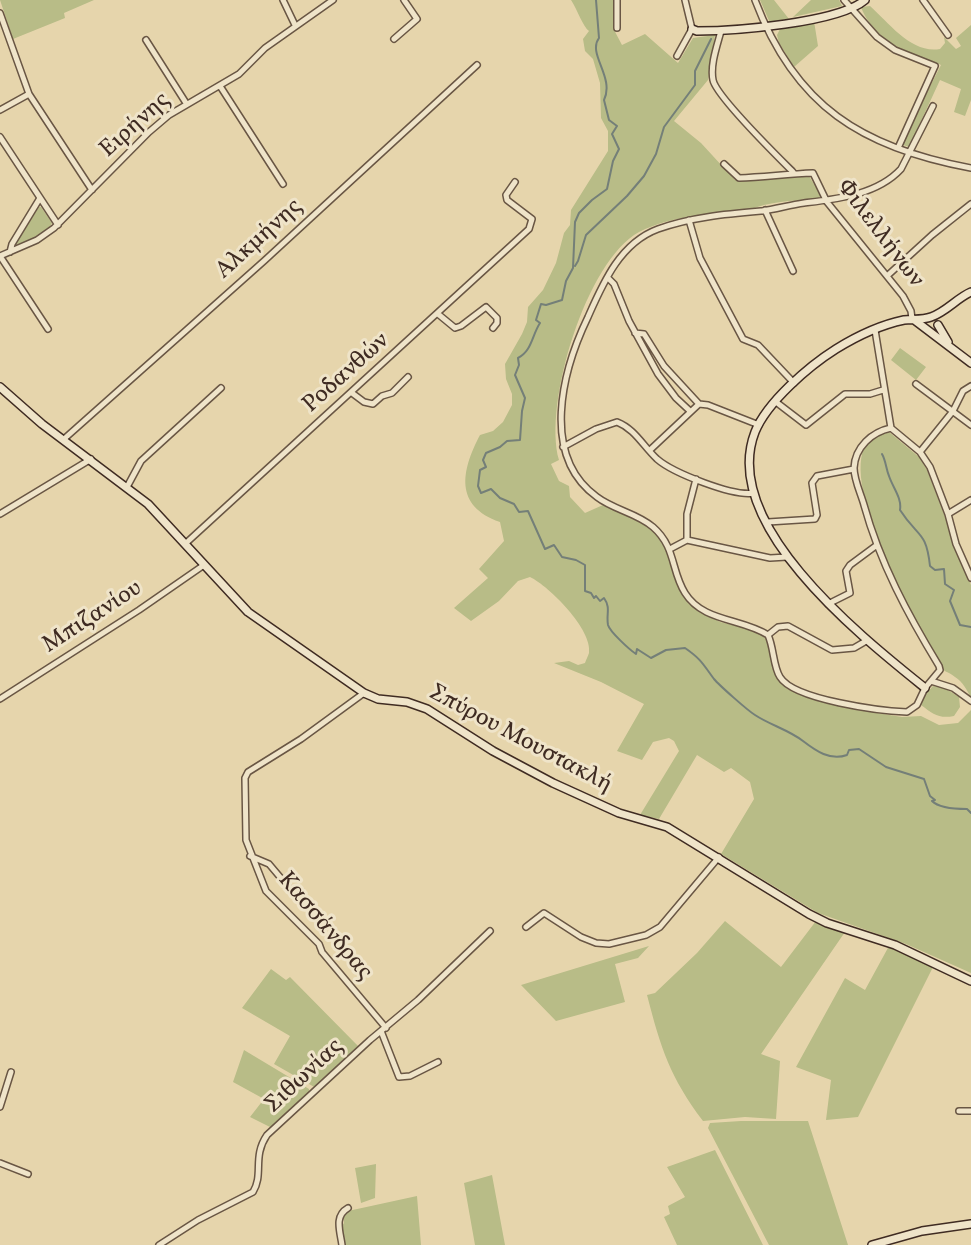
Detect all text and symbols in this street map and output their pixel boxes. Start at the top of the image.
street label: Ειρήνης [95,87,177,165]
street label: Φιλελλήνων [829,174,929,294]
street label: Αλκμήνης [211,194,309,286]
street label: Ροδανθών [298,328,396,420]
street label: Μπιζανίου [38,575,148,661]
street label: Σπύρου Μουστακλή [423,679,617,801]
street label: Κασσάνδρας [270,867,378,987]
street label: Σιθωνίας [260,1033,350,1121]

